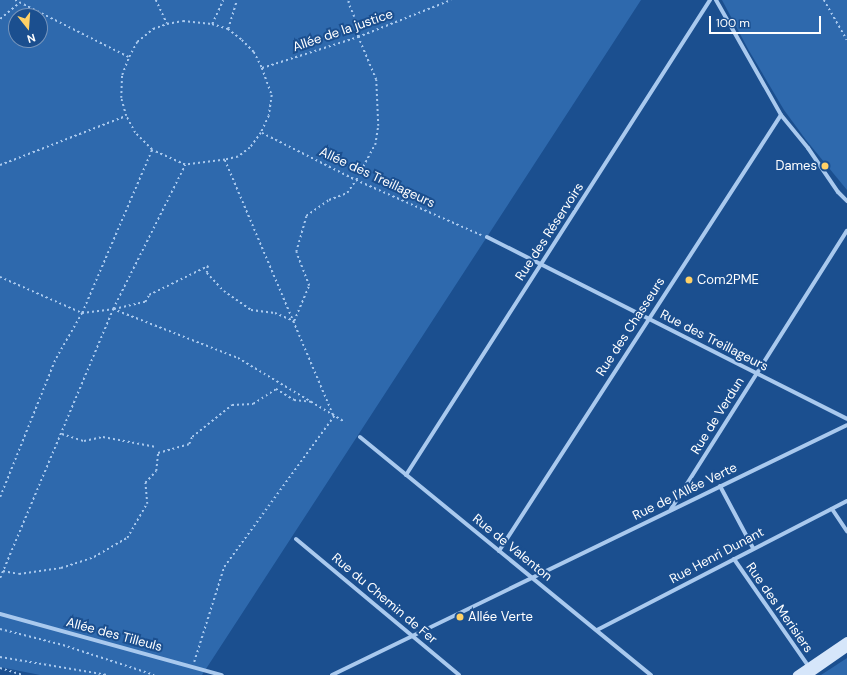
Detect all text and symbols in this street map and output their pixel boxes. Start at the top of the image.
street label: Allée de la justice [291,7,395,55]
north arrow [8,8,48,48]
scale bar [711,8,823,34]
text: 100 m [716,15,750,31]
text: N [25,31,37,46]
street label: Allée des Treillageurs [317,144,437,212]
place label: Dames [775,158,817,174]
marker: Dames [820,161,830,171]
street label: Rue des Réservoirs [513,180,587,284]
place label: Com2PME [697,272,759,288]
street label: Rue des Chasseurs [593,275,669,379]
marker: Com2PME [684,275,694,285]
street label: Rue des Treillageurs [657,307,771,375]
street label: Rue de Verdun [688,375,748,457]
street label: Rue de l'Allée Verte [630,460,740,524]
street label: Rue de Valenton [469,511,555,585]
street label: Rue Henri Dunant [667,525,767,587]
street label: Rue du Chemin de Fer [328,550,440,648]
street label: Rue des Merisiers [742,560,816,656]
place label: Allée Verte [468,609,533,625]
marker: Allée Verte [455,612,465,622]
street label: Allée des Tilleuls [64,615,164,655]

